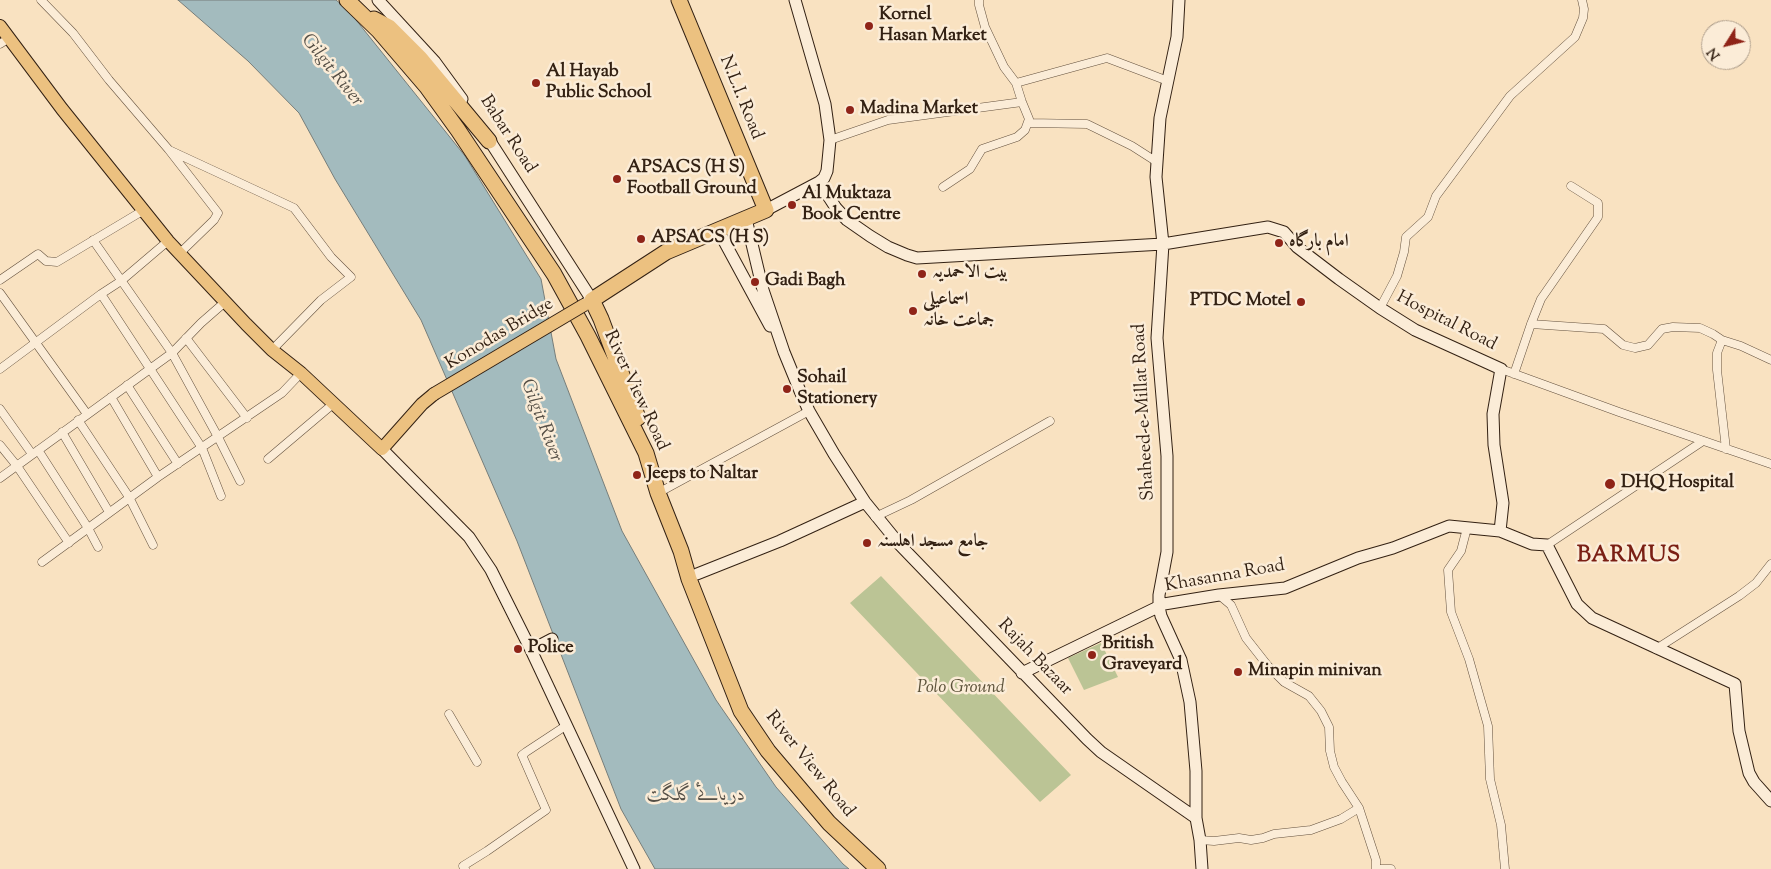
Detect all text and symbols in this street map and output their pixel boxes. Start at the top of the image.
place label: Kornel Hasan Market [879,5,987,48]
marker: Kornel Hasan Market [863,20,875,32]
north arrow [1701,20,1751,70]
water label: Gilgit River [295,30,367,112]
text: N [1703,43,1726,64]
street label: N.L.I. Road [713,53,767,143]
place label: Al Hayab Public School [546,62,652,104]
marker: Al Hayab Public School [530,77,542,89]
street label: Babar Road [474,92,540,178]
place label: Madina Market [860,99,978,121]
marker: Madina Market [844,104,856,116]
place label: APSACS (H S) Football Ground [627,158,757,200]
marker: APSACS (H S) Football Ground [611,173,623,185]
place label: Al Muktaza Book Centre [802,184,901,226]
marker: Al Muktaza Book Centre [786,199,798,211]
place label: APSACS (H S) [651,228,769,250]
place label: امام بارگاہ [1289,232,1349,254]
marker: APSACS (H S) [635,233,647,245]
marker: امام بارگاہ [1273,237,1285,249]
place label: بیت الاحمدیہ [932,263,1008,285]
marker: بیت الاحمدیہ [916,268,928,280]
place label: Gadi Bagh [765,271,846,293]
marker: Gadi Bagh [749,276,761,288]
street label: Hospital Road [1392,287,1500,357]
place label: اسماعیلی جماعت خانہ [923,290,994,332]
place label: PTDC Motel [1190,291,1291,313]
street label: Konodas Bridge [442,294,558,376]
marker: PTDC Motel [1295,296,1307,308]
marker: اسماعیلی جماعت خانہ [907,305,919,317]
street label: Shaheed-e-Millat Road [1130,323,1160,501]
street label: River View Road [598,327,672,455]
place label: Sohail Stationery [797,368,878,410]
water label: Gilgit River [514,377,566,465]
marker: Sohail Stationery [781,383,793,395]
place label: Jeeps to Naltar [647,464,758,486]
marker: Jeeps to Naltar [631,469,643,481]
place label: DHQ Hospital [1621,473,1734,495]
marker: DHQ Hospital [1603,477,1617,491]
place label: جامع مسجد اہلسنہ [877,532,988,554]
marker: جامع مسجد اہلسنہ [861,537,873,549]
district label: BARMUS [1576,544,1682,570]
street label: Khasanna Road [1163,556,1287,598]
street label: Rajah Bazaar [992,615,1076,701]
place label: British Graveyard [1102,634,1182,676]
place label: Police [528,638,574,660]
marker: Police [512,643,524,655]
marker: British Graveyard [1086,649,1098,661]
place label: Minapin minivan [1248,661,1382,683]
marker: Minapin minivan [1232,666,1244,678]
park label: Polo Ground [917,678,1005,700]
street label: River View Road [760,708,858,822]
water label: دریائے گلگت [647,786,745,808]

